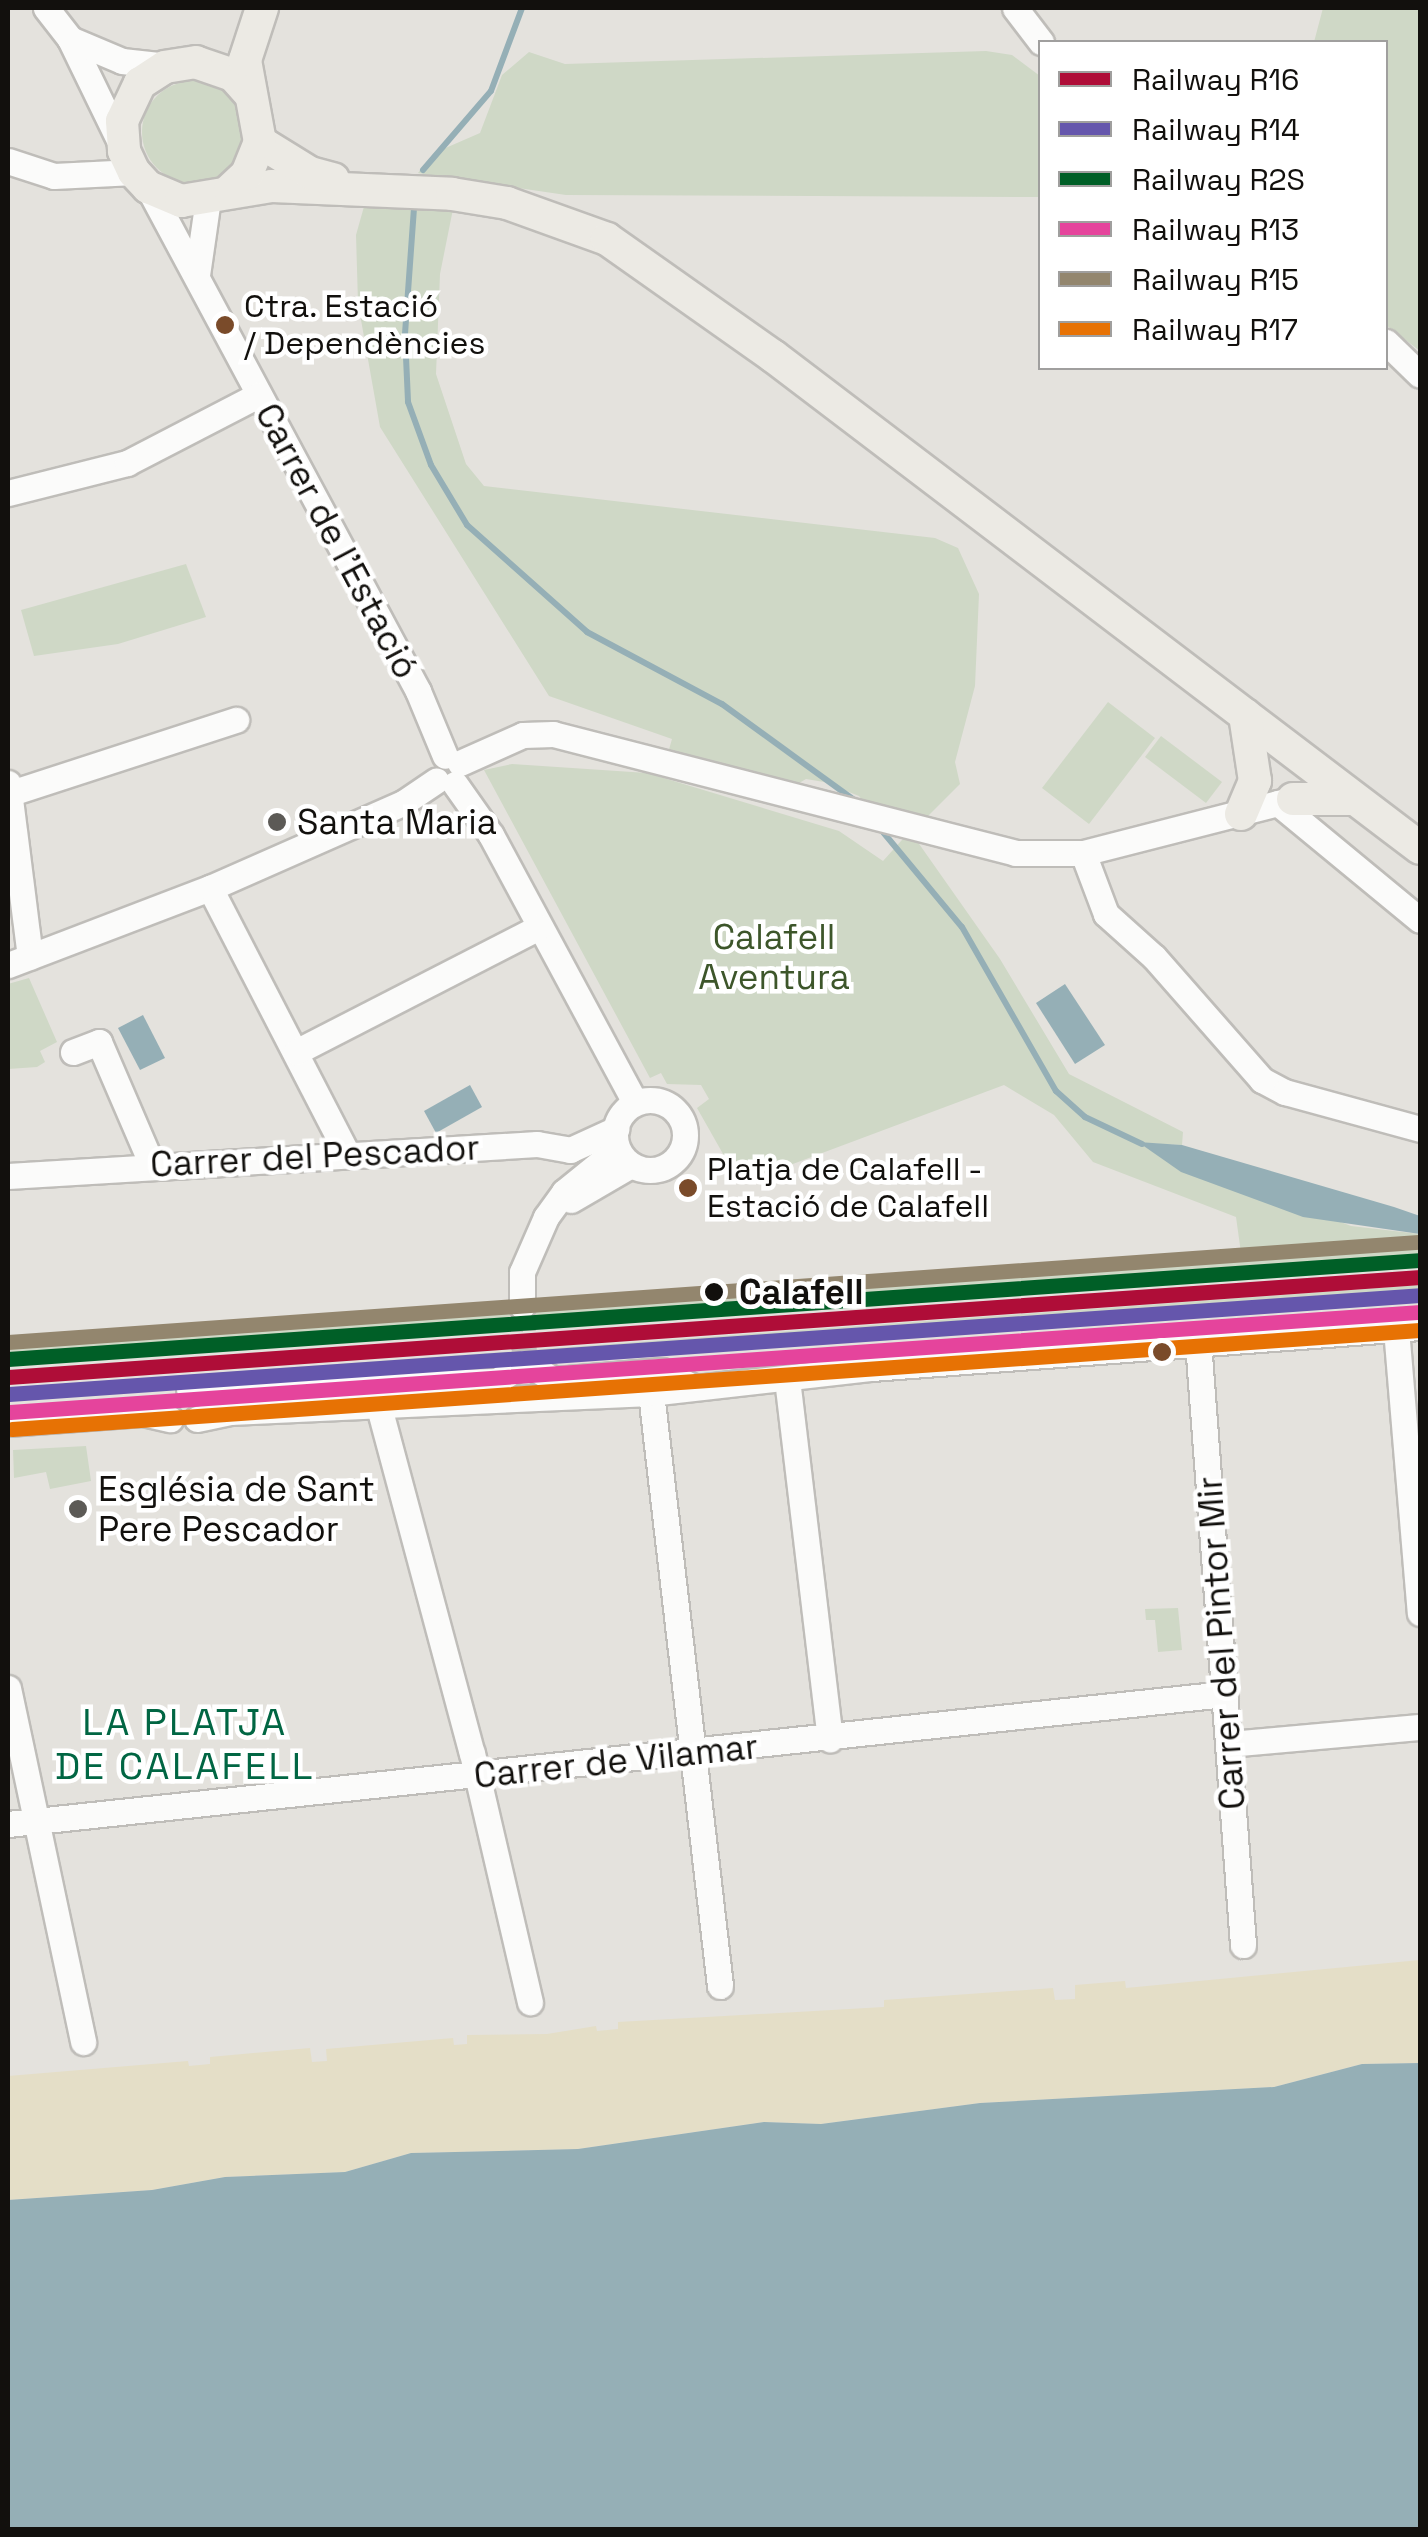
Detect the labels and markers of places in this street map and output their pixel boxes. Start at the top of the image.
place label: Ctra. Estació / Dependències [244,288,485,363]
marker: Ctra. Estació / Dependències [215,315,235,335]
place label: Santa Maria [297,801,497,843]
marker: Santa Maria [266,811,288,833]
place label: Platja de Calafell - Estació de Calafell [707,1151,989,1226]
marker: Platja de Calafell - Estació de Calafell [678,1178,698,1198]
place label: Calafell [739,1271,864,1313]
marker: Calafell [698,1276,730,1308]
unlabelled marker [1152,1342,1172,1362]
place label: Església de Sant Pere Pescador [98,1468,375,1550]
marker: Església de Sant Pere Pescador [67,1498,89,1520]

